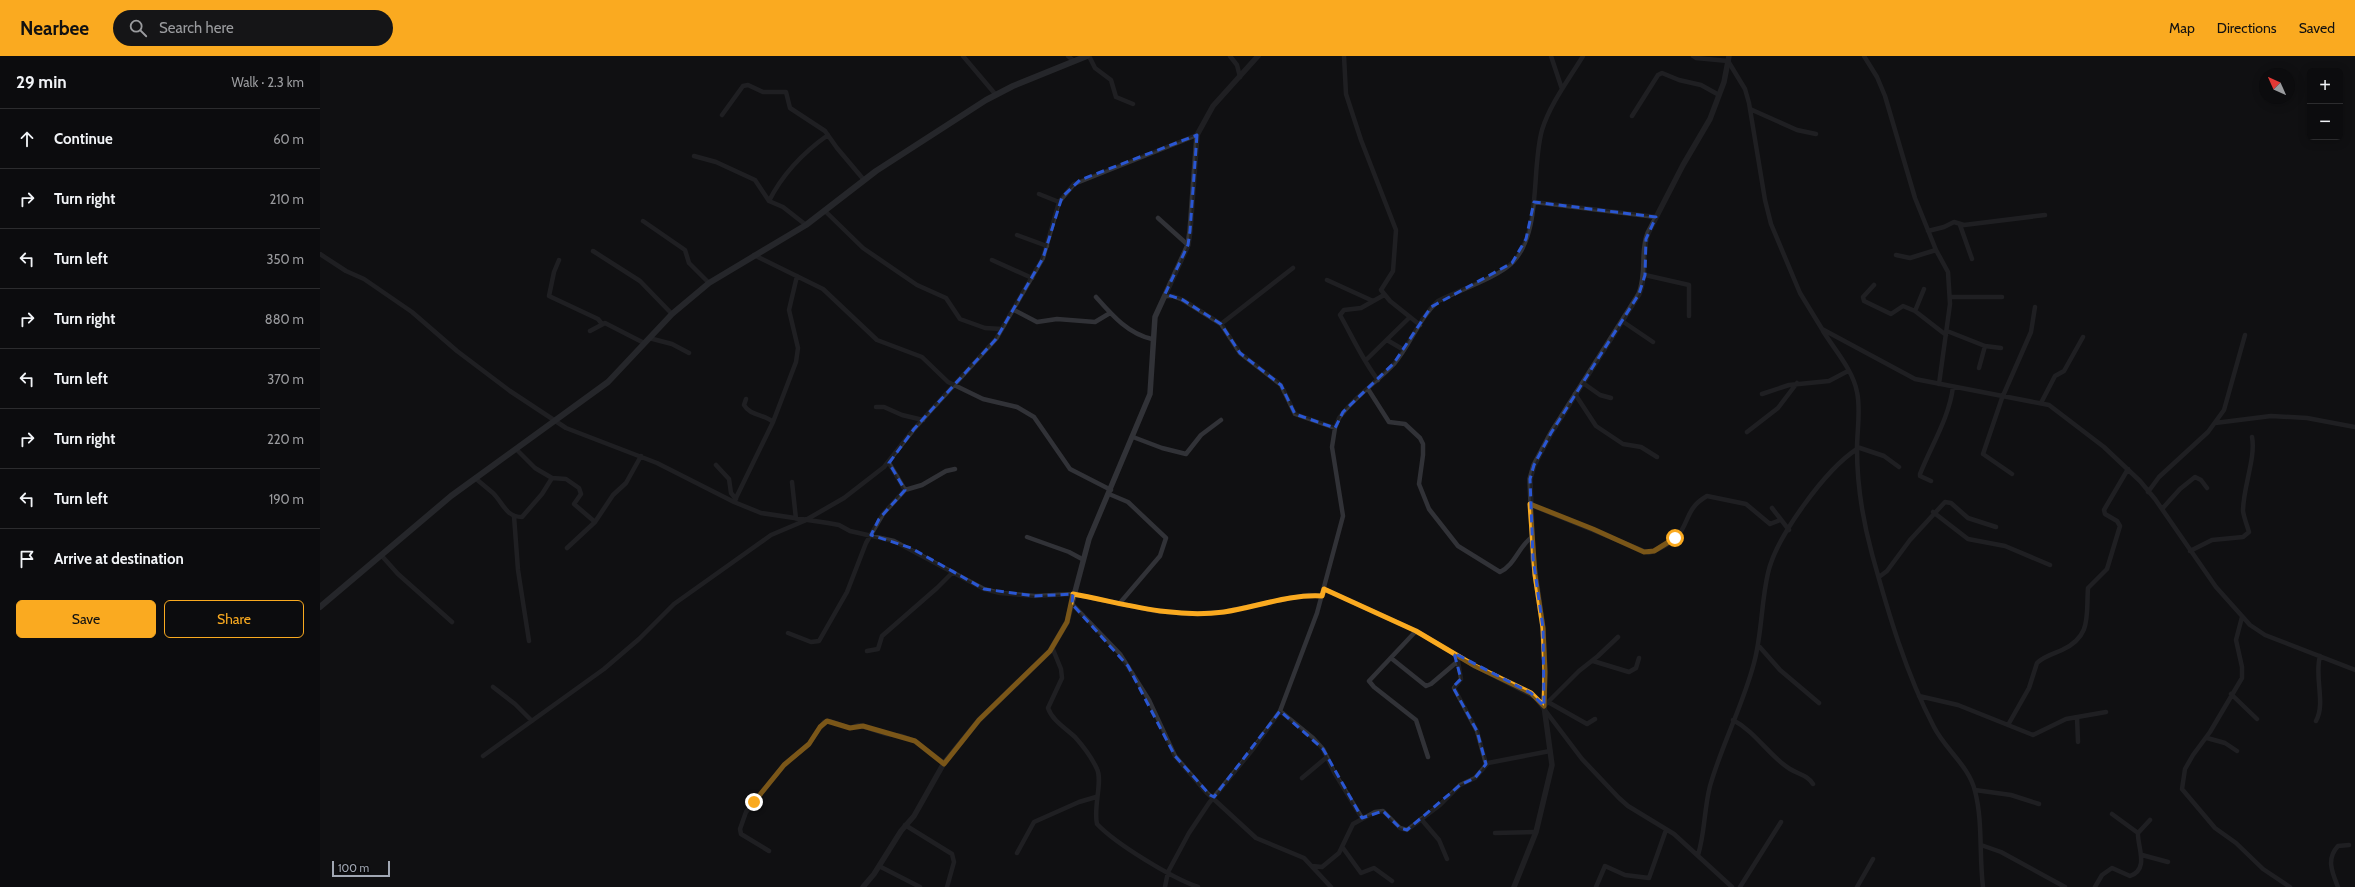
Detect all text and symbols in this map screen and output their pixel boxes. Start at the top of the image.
search box [113,10,393,46]
text: Nearbee [20,17,89,40]
icon: search [127,17,149,39]
text: Search here [159,19,234,37]
text: Map [2169,19,2195,37]
text: Directions [2217,19,2277,37]
text: Saved [2299,19,2335,37]
north arrow [2259,68,2295,104]
map controls [2307,68,2343,140]
button: + [2307,68,2343,104]
text: 29 min [16,72,67,92]
text: Walk · 2.3 km [231,74,304,90]
button: − [2307,104,2343,140]
icon: ahead [16,128,38,150]
text: Continue [54,130,113,148]
text: 60 m [273,131,304,147]
icon: right [16,188,38,210]
text: Turn right [54,190,115,208]
text: 210 m [270,191,304,207]
icon: left [16,248,38,270]
text: Turn left [54,250,108,268]
text: 350 m [267,251,304,267]
icon: right [16,308,38,330]
text: Turn right [54,310,115,328]
text: 880 m [265,311,304,327]
icon: left [16,368,38,390]
text: Turn left [54,370,108,388]
text: 370 m [267,371,304,387]
icon: right [16,428,38,450]
text: Turn right [54,430,115,448]
text: 220 m [267,431,304,447]
icon: left [16,488,38,510]
text: Turn left [54,490,108,508]
text: 190 m [269,491,304,507]
route start [1666,529,1684,547]
icon: arrive [16,548,38,570]
text: Arrive at destination [54,550,184,568]
button: Save [16,600,156,638]
button: Share [164,600,304,638]
route end [745,793,763,811]
scale bar [332,859,390,878]
text: 100 m [338,861,369,875]

